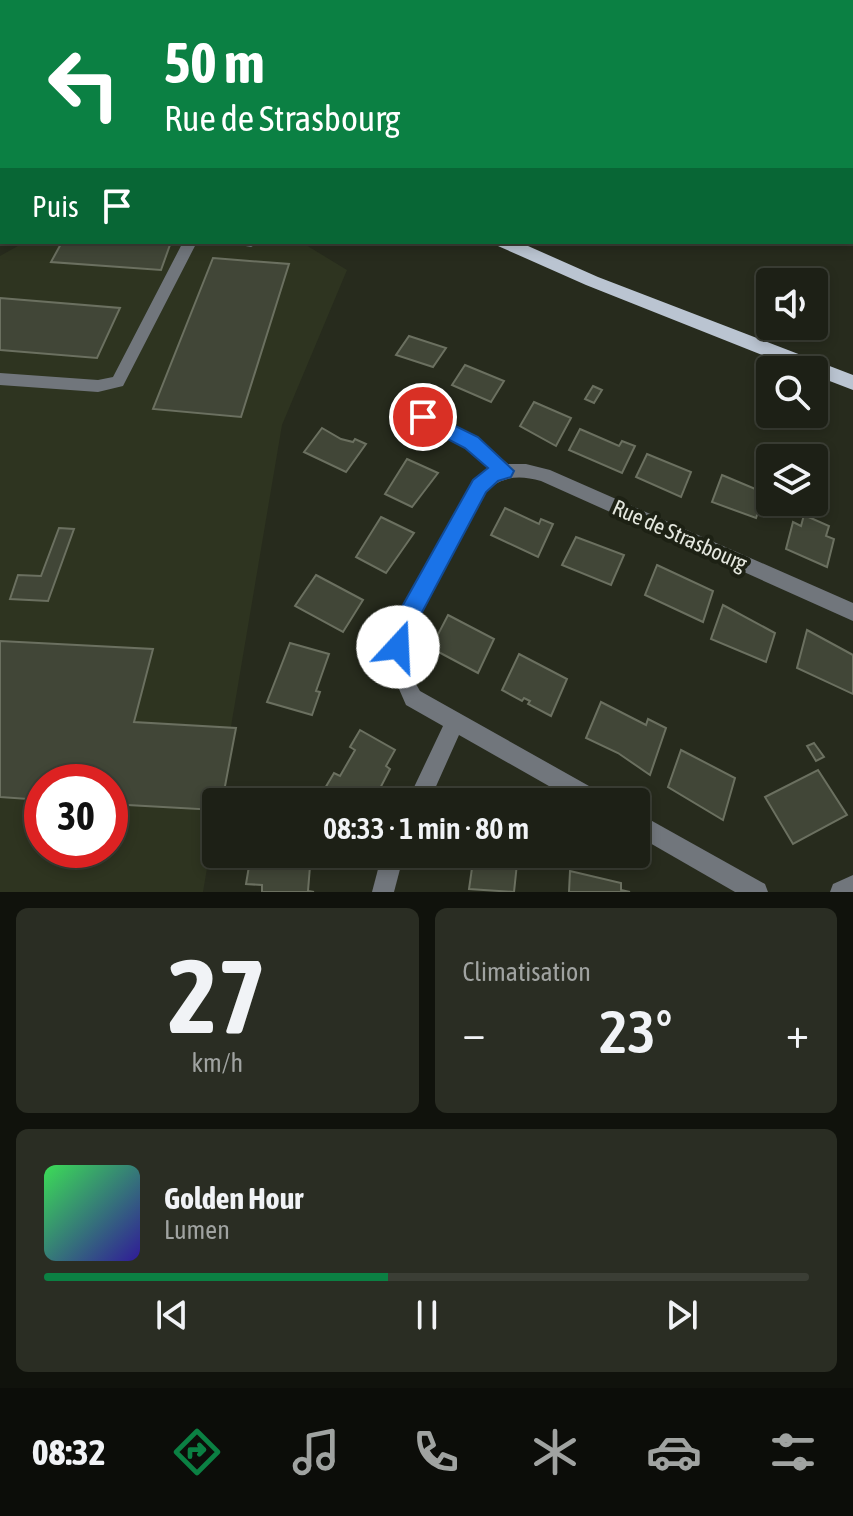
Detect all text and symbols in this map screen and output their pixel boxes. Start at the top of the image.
text: 50 m [164,31,265,95]
icon: left [32,32,136,136]
text: Rue de Strasbourg [164,97,400,139]
icon: arrive [95,184,139,228]
text: Puis [32,189,79,223]
map controls [756,268,828,516]
button: sound [756,268,828,340]
button: search [756,356,828,428]
pin [389,383,457,451]
icon: arrive [401,395,445,439]
button: layers [756,444,828,516]
street label: Rue de Strasbourg [609,494,752,576]
position arrow [356,605,440,689]
speed limit sign: 30 [24,764,128,868]
text: 08:33 · 1 min · 80 m [323,811,529,845]
text: 27 [168,936,266,1055]
text: Climatisation [463,957,591,987]
text: 23° [599,997,672,1066]
text: − [463,1007,485,1057]
text: + [786,1007,809,1057]
text: km/h [191,1048,243,1078]
text: Golden Hour [164,1181,303,1215]
text: Lumen [164,1215,230,1245]
icon: previous [150,1293,194,1337]
icon: pause [405,1293,449,1337]
icon: next [660,1293,704,1337]
icon: directions [169,1424,225,1480]
icon: music [288,1424,344,1480]
icon: phone [408,1424,464,1480]
icon: climate [527,1424,583,1480]
icon: car [646,1424,702,1480]
icon: filters [765,1424,821,1480]
text: 08:32 [32,1431,106,1473]

